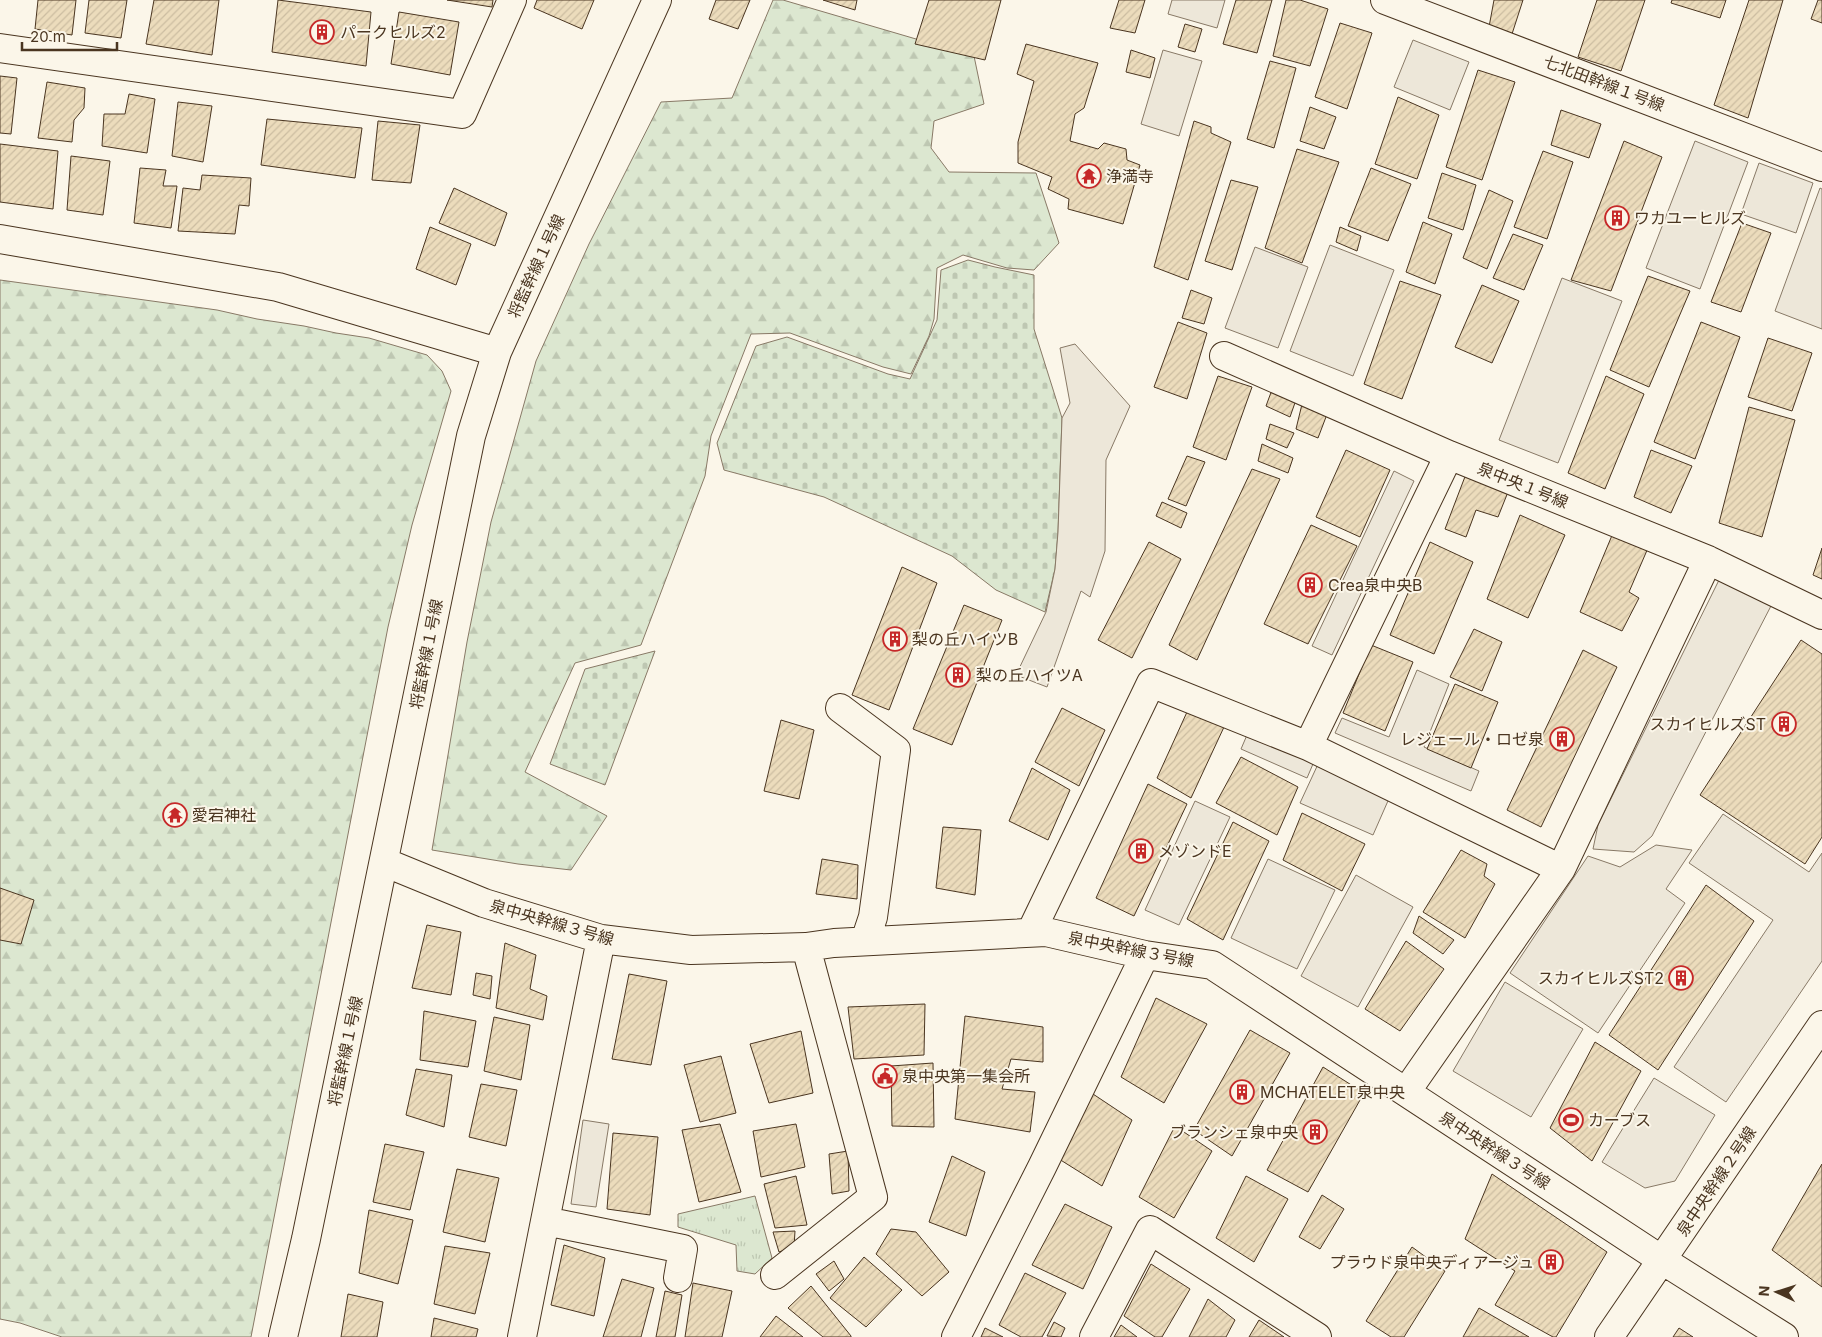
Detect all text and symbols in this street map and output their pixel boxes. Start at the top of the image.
building icon: パークヒルズ2 [309,19,335,45]
scale bar [22,20,118,52]
place label: パークヒルズ2 [340,22,446,42]
text: 20 m [30,27,66,46]
street label: 七北田幹線１号線 [1541,51,1667,115]
temple icon: 浄満寺 [1076,163,1102,189]
place label: 浄満寺 [1106,166,1154,186]
building icon: ワカユーヒルズ [1604,205,1630,231]
place label: ワカユーヒルズ [1634,208,1746,228]
street label: 将監幹線１号線 [503,211,569,321]
street label: 泉中央１号線 [1475,458,1571,512]
building icon: Crea泉中央B [1297,572,1323,598]
place label: Crea泉中央B [1328,575,1422,595]
street label: 将監幹線１号線 [405,597,447,711]
building icon: 梨の丘ハイツB [882,626,908,652]
place label: 梨の丘ハイツB [912,629,1018,649]
building icon: 梨の丘ハイツA [945,662,971,688]
place label: 梨の丘ハイツA [976,665,1083,685]
building icon: スカイヒルズST [1771,711,1797,737]
place label: スカイヒルズST [1649,714,1766,734]
building icon: レジェール・ロゼ泉 [1549,726,1575,752]
place label: レジェール・ロゼ泉 [1400,729,1544,749]
temple icon: 愛宕神社 [162,802,188,828]
place label: 愛宕神社 [192,805,256,825]
building icon: メゾンドE [1128,838,1154,864]
place label: メゾンドE [1158,841,1232,861]
street label: 泉中央幹線３号線 [488,895,616,949]
street label: 泉中央幹線３号線 [1066,927,1196,971]
building icon: スカイヒルズST2 [1668,965,1694,991]
place label: スカイヒルズST2 [1538,968,1664,988]
street label: 将監幹線１号線 [324,994,366,1108]
public building icon: 泉中央第一集会所 [872,1063,898,1089]
place label: 泉中央第一集会所 [902,1066,1030,1086]
building icon: MCHATELET泉中央 [1229,1079,1255,1105]
place label: MCHATELET泉中央 [1260,1082,1405,1102]
street label: 泉中央幹線３号線 [1436,1107,1554,1193]
sports icon: カーブス [1558,1107,1584,1133]
place label: カーブス [1588,1110,1651,1130]
building icon: ブランシェ泉中央 [1302,1119,1328,1145]
place label: ブランシェ泉中央 [1170,1122,1298,1142]
street label: 泉中央幹線２号線 [1672,1122,1760,1240]
building icon: プラウド泉中央ディアージュ [1538,1249,1564,1275]
place label: プラウド泉中央ディアージュ [1330,1252,1534,1272]
north arrow [1752,1267,1802,1317]
text: N [1755,1285,1772,1297]

